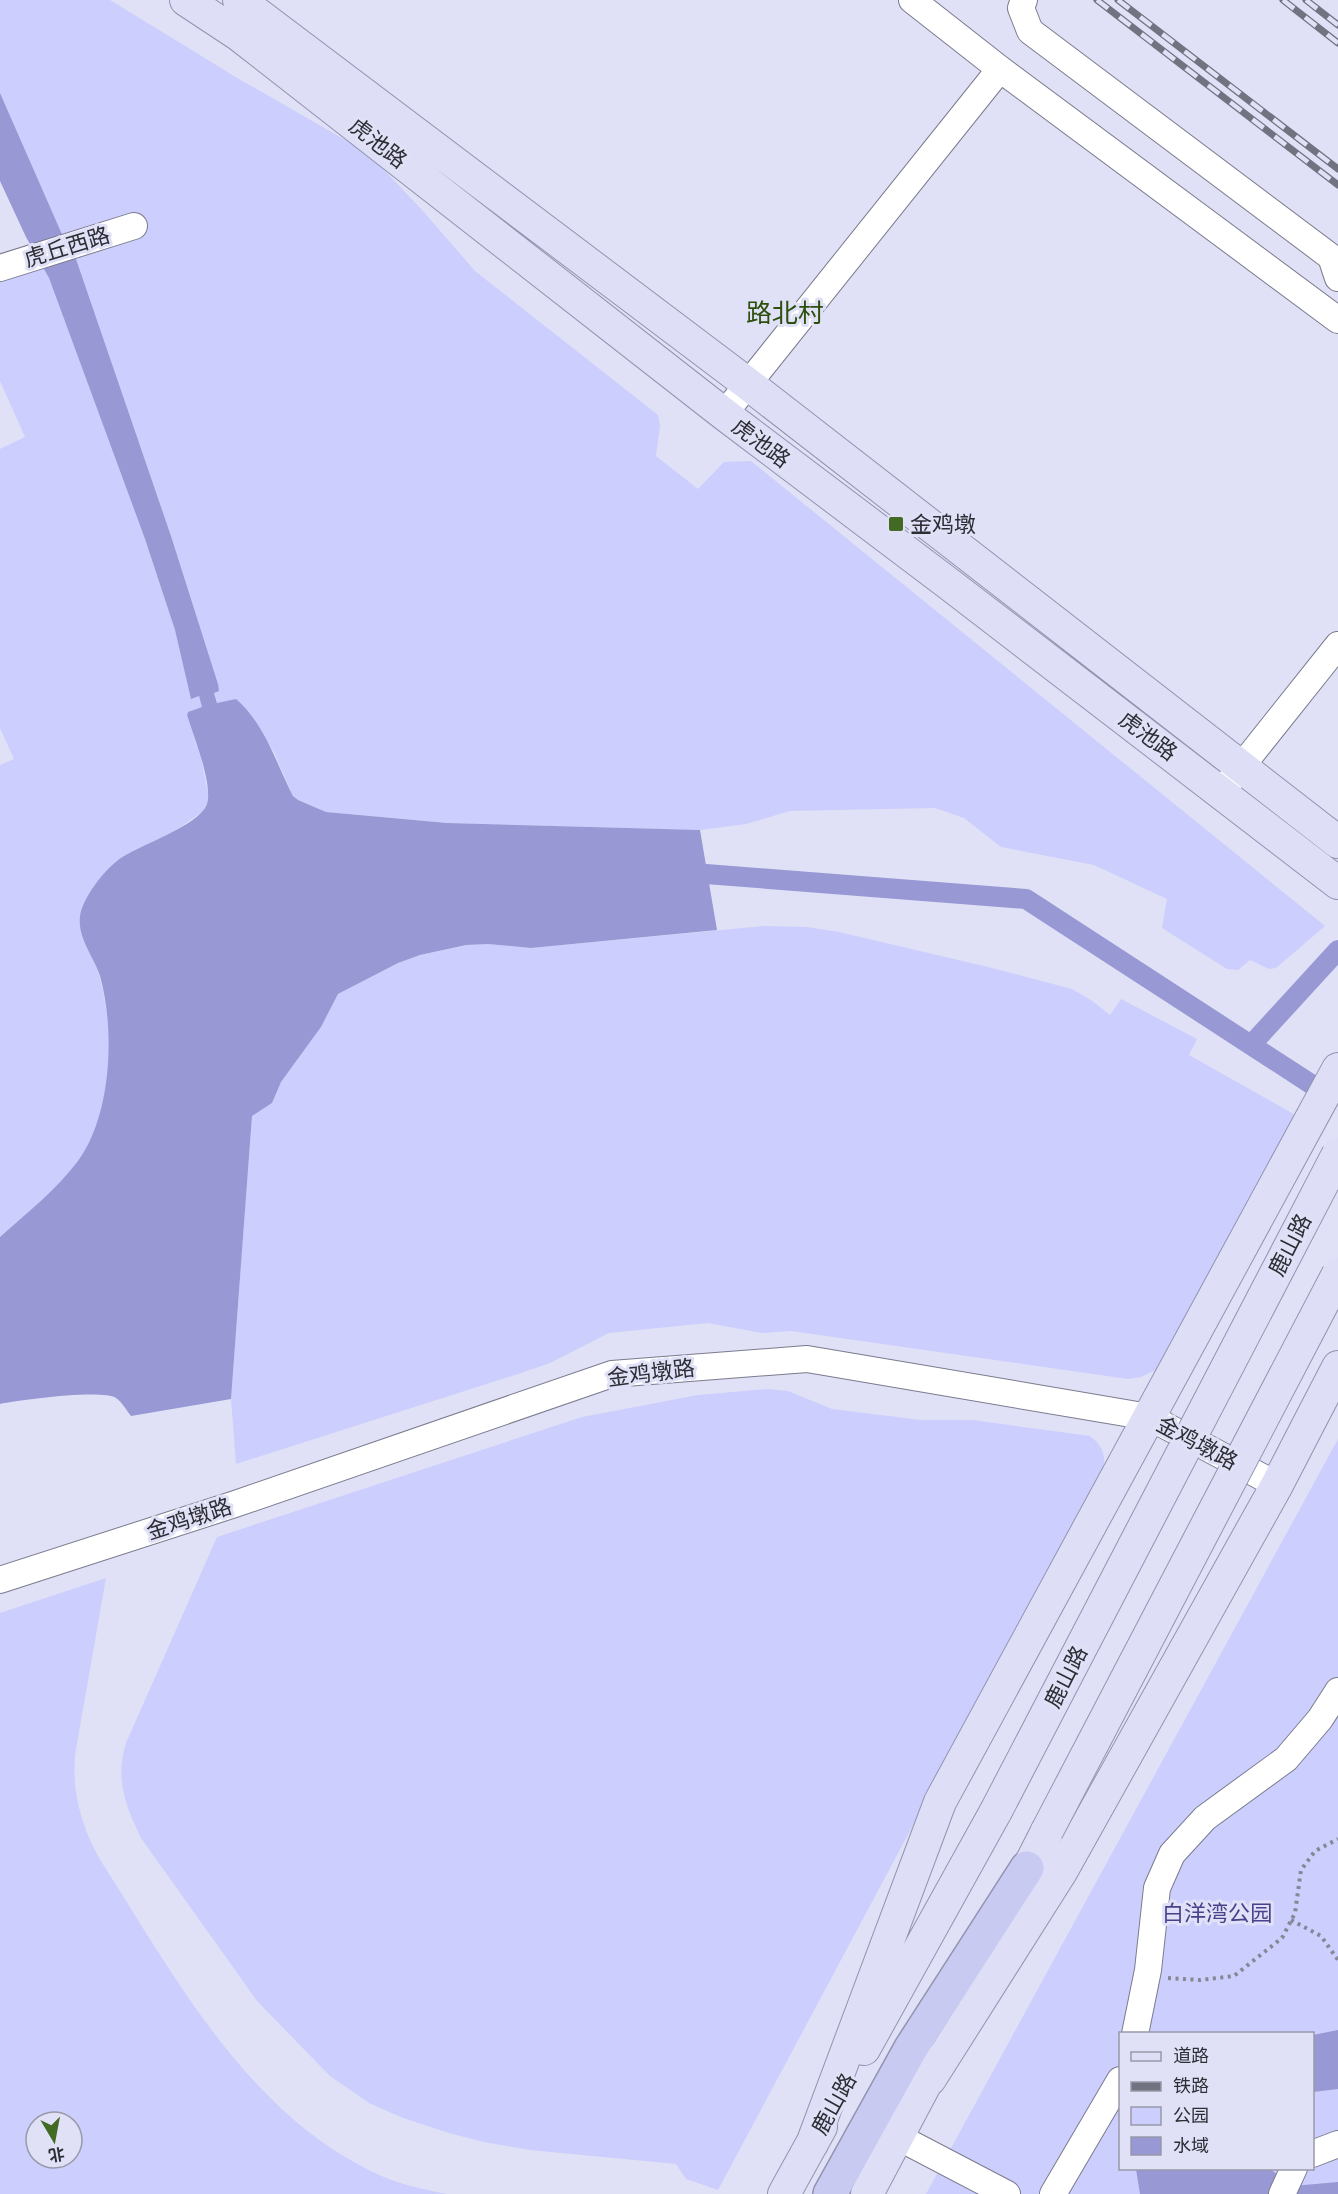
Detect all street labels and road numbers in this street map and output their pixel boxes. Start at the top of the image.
street label: 虎池路 [344,112,412,174]
street label: 虎丘西路 [21,221,113,273]
street label: 虎池路 [727,412,795,474]
street label: 虎池路 [1114,705,1182,767]
street label: 鹿山路 [1263,1209,1317,1281]
street label: 金鸡墩路 [606,1354,696,1392]
street label: 金鸡墩路 [1152,1410,1242,1476]
street label: 金鸡墩路 [143,1493,235,1545]
street label: 鹿山路 [1039,1641,1093,1713]
street label: 鹿山路 [806,2069,862,2139]

